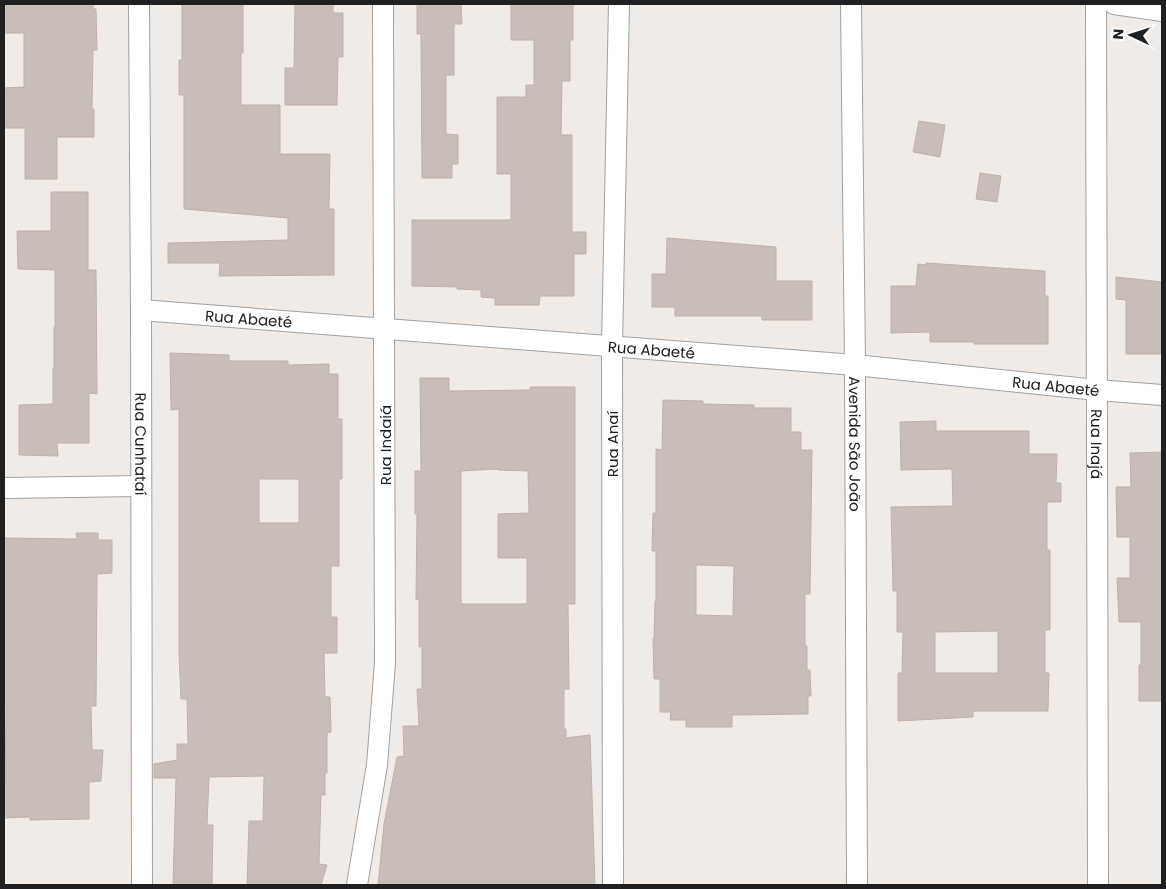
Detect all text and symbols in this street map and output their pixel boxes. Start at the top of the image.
north arrow [1106,10,1156,60]
text: N [1108,28,1128,40]
street label: Rua Abaeté [204,304,293,332]
street label: Rua Abaeté [607,335,696,363]
street label: Rua Abaeté [1011,371,1100,401]
street label: Avenida São João [845,376,866,512]
street label: Rua Cunhataí [131,393,152,496]
street label: Rua Indaiá [375,405,396,485]
street label: Rua Inajá [1086,409,1108,479]
street label: Rua Anaí [602,410,623,477]

